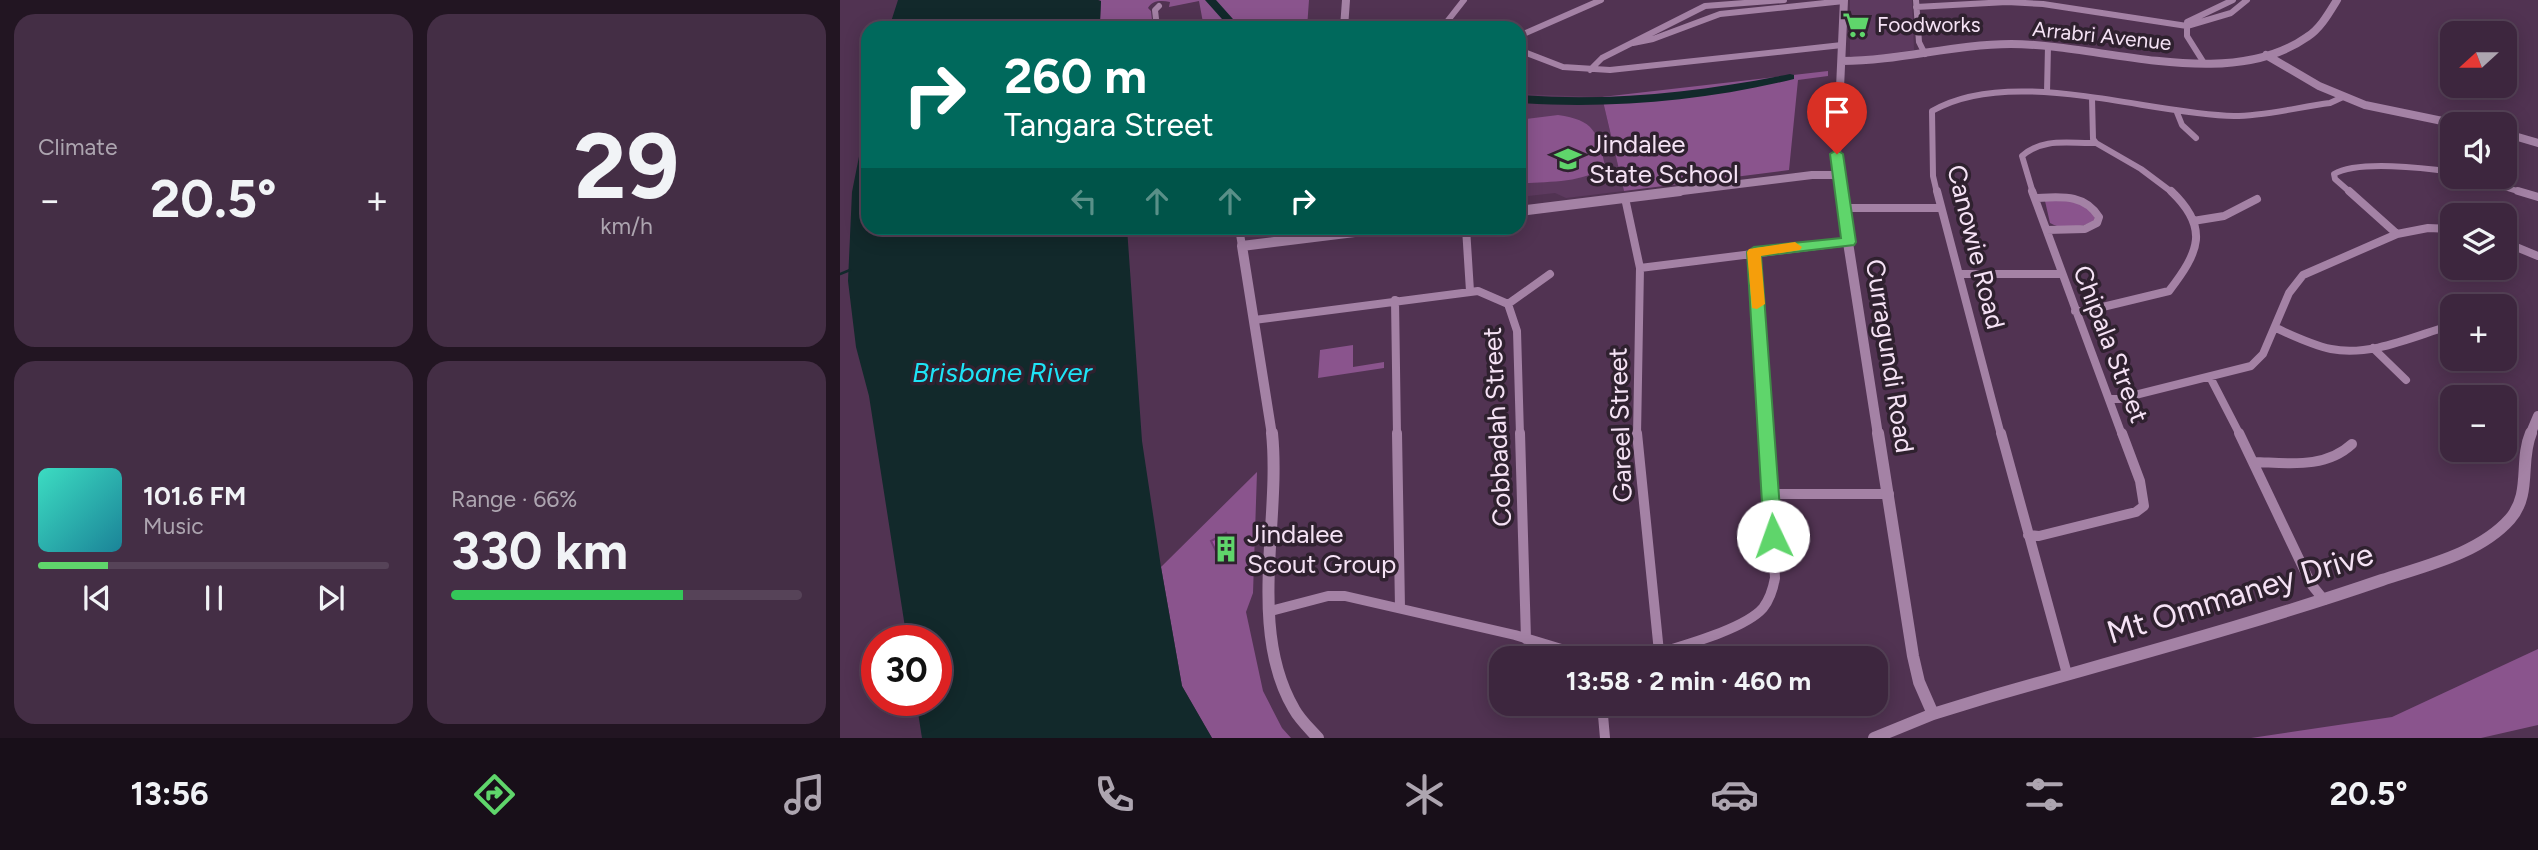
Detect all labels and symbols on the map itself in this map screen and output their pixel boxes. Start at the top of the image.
supermarket icon: Foodworks [1841,10,1871,40]
place label: Foodworks [1877,12,1980,37]
street label: Arrabri Avenue [2031,16,2173,55]
north arrow [2440,21,2516,98]
pin [1807,82,1867,154]
place label: Jindalee State School [1589,128,1739,190]
school or university icon: Jindalee State School [1553,144,1583,174]
street label: Canowie Road [1940,162,2012,332]
street label: Curragundi Road [1859,257,1921,455]
street label: Chipala Street [2066,261,2156,427]
street label: Cobbadah Street [1476,326,1518,528]
street label: Gareel Street [1601,347,1639,503]
water label: Brisbane River [912,355,1094,389]
position arrow [1736,499,1810,573]
place label: Jindalee Scout Group [1247,518,1396,580]
building icon: Jindalee Scout Group [1211,534,1241,564]
street label: Mt Ommaney Drive [2102,534,2378,652]
speed limit sign: 30 [861,625,952,716]

